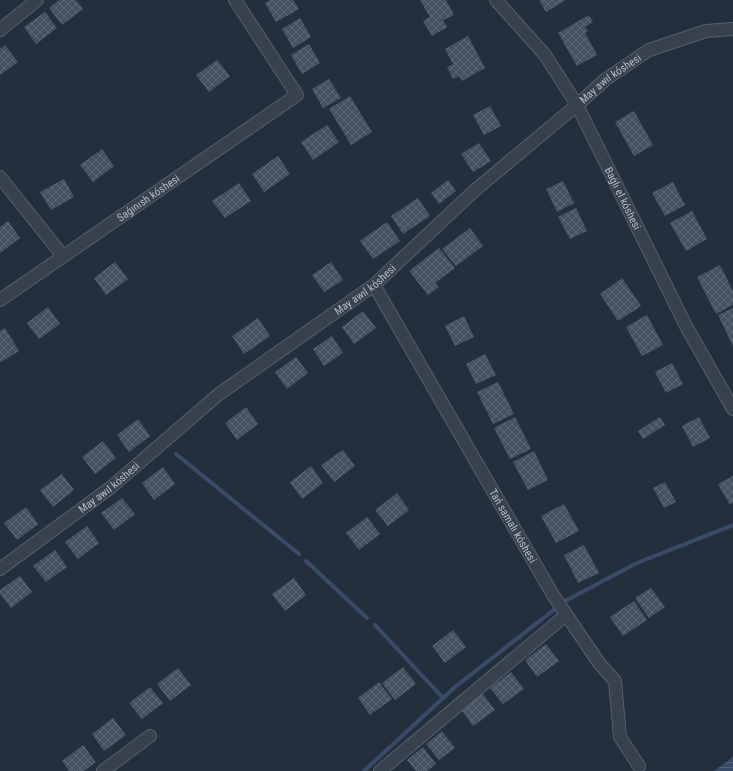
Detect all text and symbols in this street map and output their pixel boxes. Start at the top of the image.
street label: May awıl kóshesi [577,51,643,106]
street label: Baǵlı el kóshesi [602,165,644,232]
street label: Saǵınısh kóshesi [114,172,182,224]
street label: May awıl kóshesi [332,262,398,317]
street label: May awıl kóshesi [76,459,142,516]
street label: Tań samalı kóshesi [487,486,539,565]

